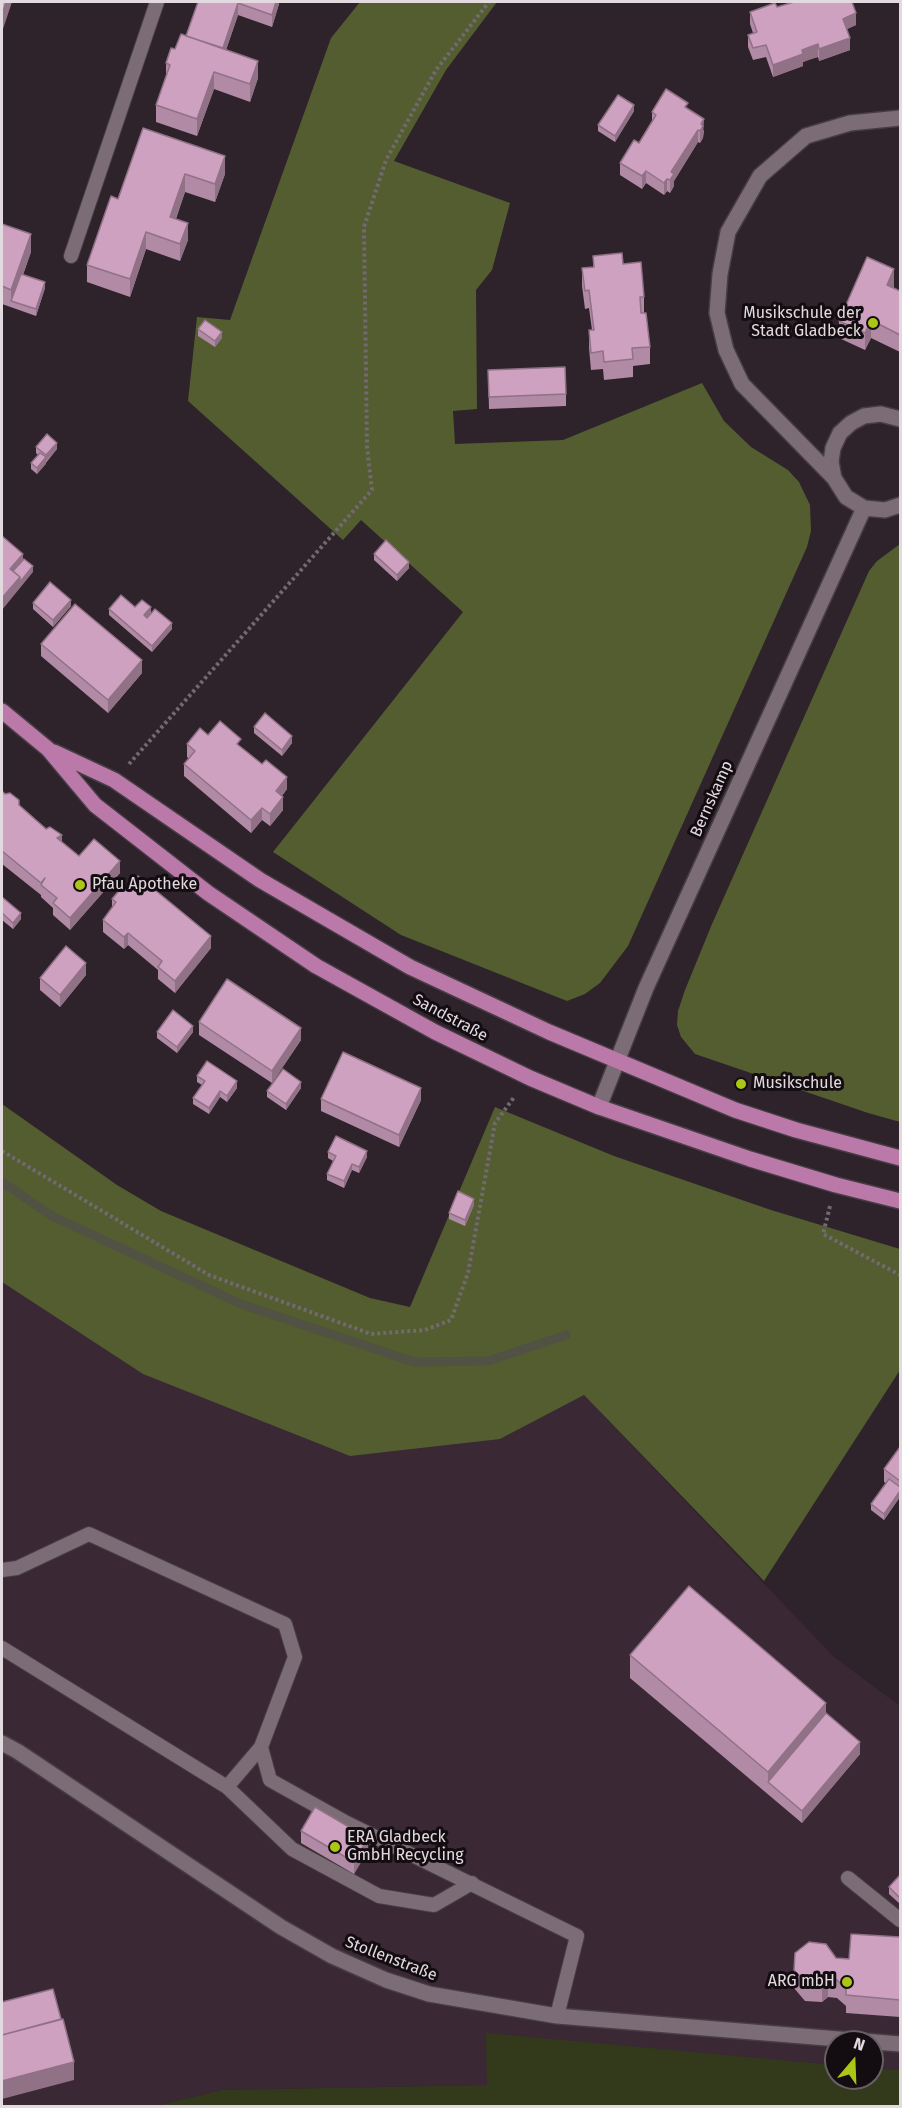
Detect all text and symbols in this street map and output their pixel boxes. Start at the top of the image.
place label: Musikschule der Stadt Gladbeck [743,304,861,342]
marker: Musikschule der Stadt Gladbeck [866,316,880,330]
street label: Bernskamp [687,758,737,840]
place label: Pfau Apotheke [92,875,197,895]
marker: Pfau Apotheke [73,878,87,892]
street label: Sandstraße [409,990,491,1046]
place label: Musikschule [753,1074,842,1094]
marker: Musikschule [734,1077,748,1091]
place label: ERA Gladbeck GmbH Recycling [347,1828,464,1866]
marker: ERA Gladbeck GmbH Recycling [328,1840,342,1854]
street label: Stollenstraße [342,1933,440,1985]
place label: ARG mbH [768,1972,835,1992]
marker: ARG mbH [840,1975,854,1989]
north arrow [824,2030,884,2090]
text: N [851,2034,867,2055]

